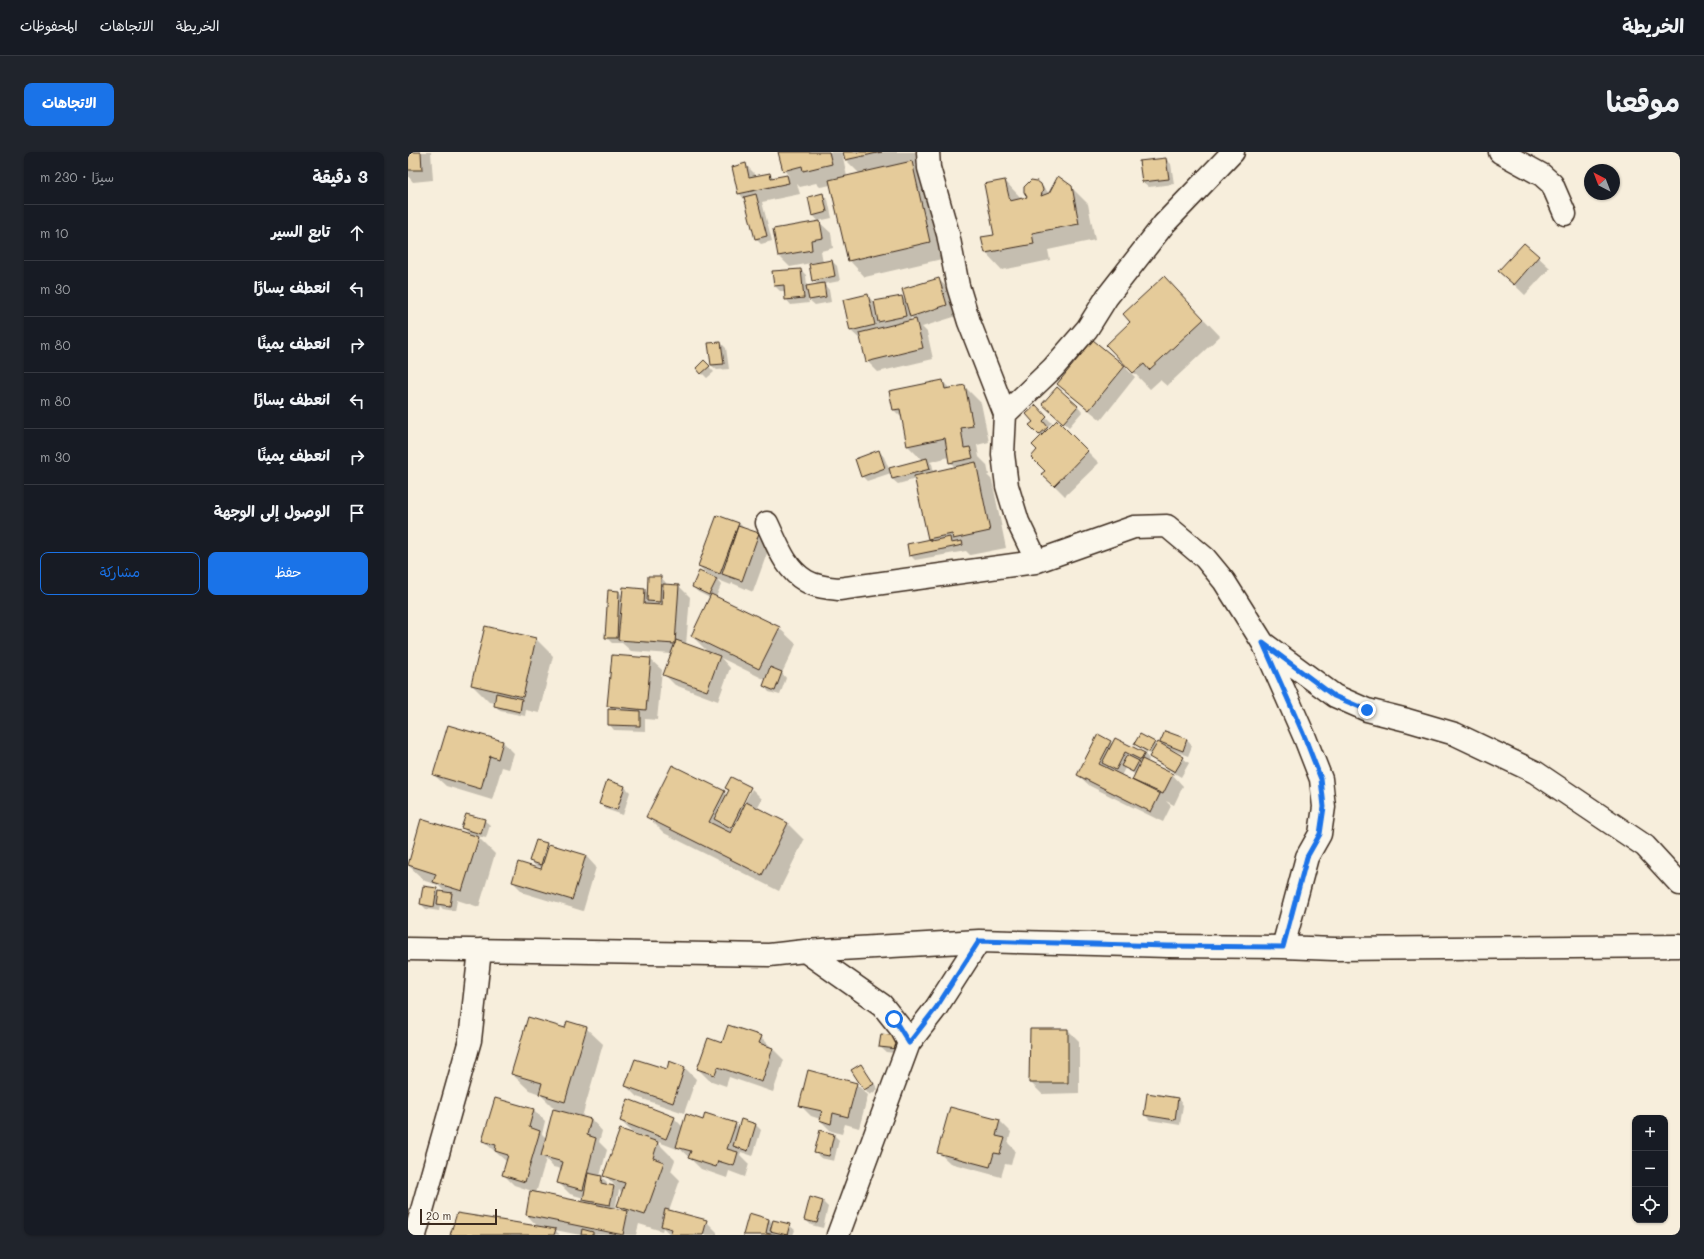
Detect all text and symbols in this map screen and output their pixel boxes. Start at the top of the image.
text: الخريطة [1622,13,1684,38]
text: المحفوظات [20,16,78,35]
text: الاتجاهات [100,16,154,35]
text: الخريطة [176,16,219,35]
button: الاتجاهات [24,83,114,126]
text: موقعنا [1606,83,1680,119]
north arrow [1584,164,1620,200]
text: 3 دقيقة [312,165,368,187]
text: سيرًا · 230 m [40,168,114,185]
text: تابع السير [271,221,330,241]
icon: ahead [346,222,368,244]
text: 10 m [40,224,68,241]
text: انعطف يسارًا [254,277,330,297]
icon: left [346,278,368,300]
text: 30 m [40,280,70,297]
text: انعطف يمينًا [258,333,330,353]
icon: right [346,334,368,356]
text: 80 m [40,336,70,353]
text: انعطف يسارًا [254,389,330,409]
icon: left [346,390,368,412]
text: 80 m [40,392,70,409]
text: انعطف يمينًا [258,445,330,465]
icon: right [346,446,368,468]
text: 30 m [40,448,70,465]
text: الوصول إلى الوجهة [214,501,330,521]
icon: arrive [346,502,368,524]
button: مشاركة [40,552,200,595]
button: حفظ [208,552,368,595]
route end [1358,701,1376,719]
route start [885,1010,903,1028]
map controls [1632,1115,1668,1223]
button: + [1632,1115,1668,1151]
button: − [1632,1151,1668,1187]
button: locate [1632,1187,1668,1223]
scale bar [420,1207,497,1226]
text: 20 m [426,1208,451,1223]

